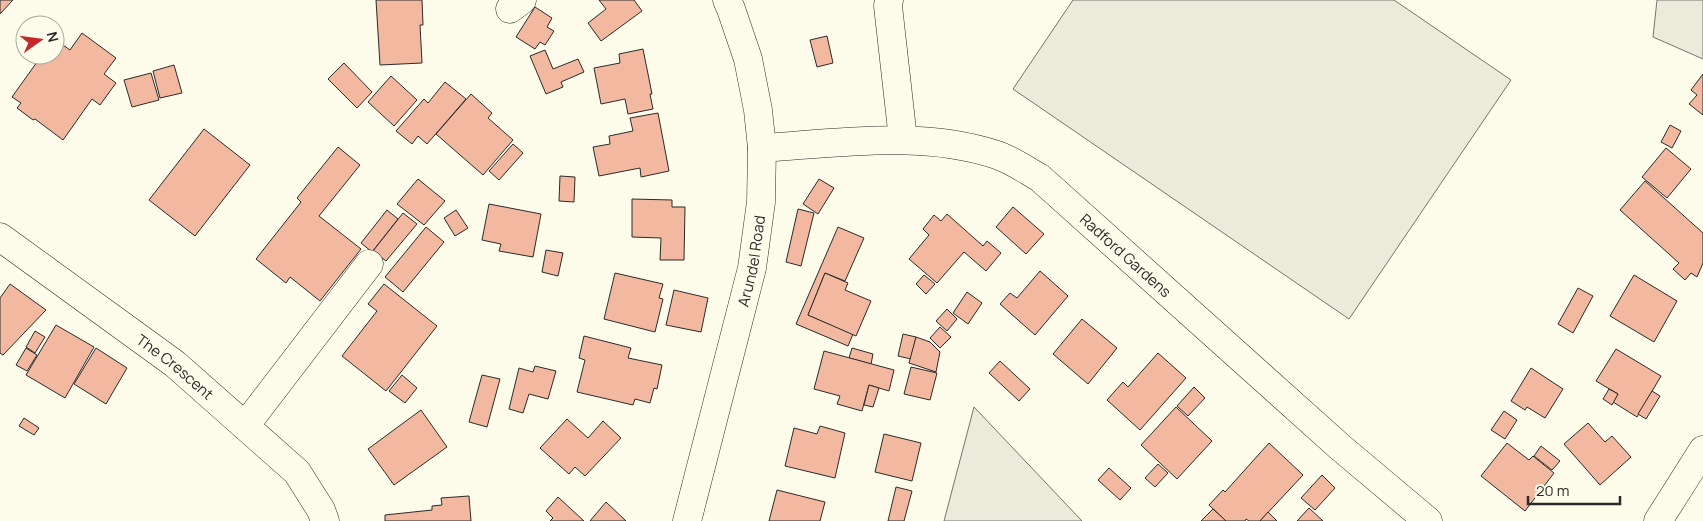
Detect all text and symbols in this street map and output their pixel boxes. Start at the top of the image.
north arrow [15,15,65,65]
text: N [43,30,64,44]
street label: Radford Gardens [1076,208,1176,302]
street label: Arundel Road [732,214,770,309]
street label: The Crescent [132,329,218,404]
scale bar [1528,474,1620,506]
text: 20 m [1536,480,1569,501]

